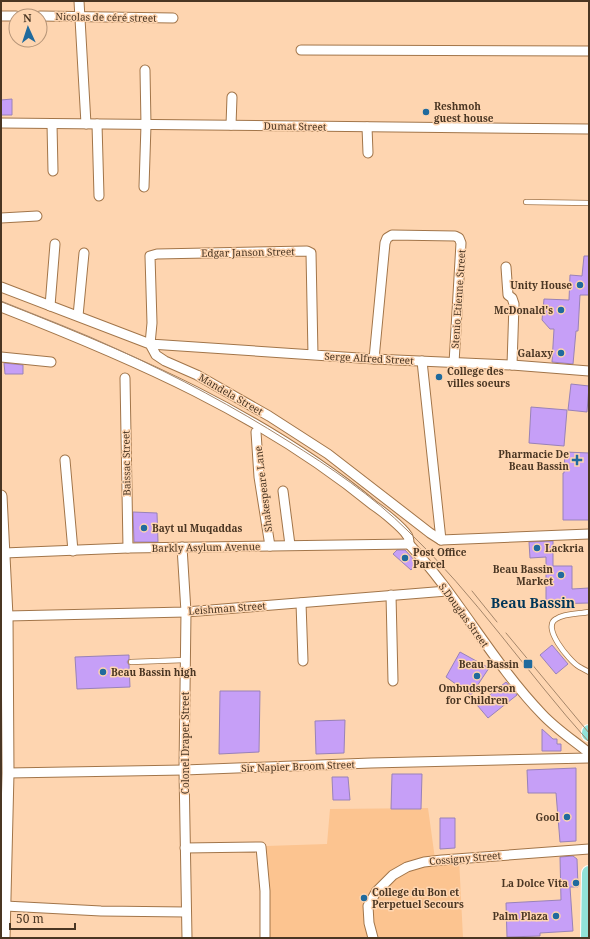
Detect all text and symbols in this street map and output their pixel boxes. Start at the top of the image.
north arrow [8,8,48,48]
street label: Nicolas de céré street [55,9,157,25]
text: N [23,10,33,25]
place label: Reshmoh guest house [434,99,494,125]
marker: Reshmoh guest house [421,107,431,117]
street label: Dumat Street [264,118,327,134]
street label: Edgar Janson Street [201,244,295,260]
street label: Stenio Etienne Street [448,248,468,349]
place label: Unity House [510,278,572,292]
marker: Unity House [575,280,585,290]
place label: McDonald's [494,303,553,317]
marker: McDonald's [556,305,566,315]
place label: Galaxy [518,346,553,360]
marker: Galaxy [556,348,566,358]
street label: Serge Alfred Street [324,349,414,367]
place label: College des villes soeurs [447,364,510,390]
street label: Mandela Street [196,370,266,418]
marker: College des villes soeurs [434,372,444,382]
street label: Baissac Street [118,430,134,496]
street label: Shakespeare Lane [251,445,275,533]
place label: Pharmacie De Beau Bassin [498,447,569,473]
marker: Pharmacie De Beau Bassin [572,455,582,465]
place label: Bayt ul Muqaddas [152,521,242,535]
marker: Bayt ul Muqaddas [139,523,149,533]
street label: Barkly Asylum Avenue [152,539,260,555]
place label: Lackria [545,541,584,555]
marker: Lackria [532,543,542,553]
place label: Post Office Parcel [413,545,467,571]
marker: Post Office Parcel [400,553,410,563]
place label: Beau Bassin Market [493,562,553,588]
marker: Beau Bassin Market [556,570,566,580]
street label: S.Douglas Street [436,580,492,650]
district label: Beau Bassin [491,593,575,612]
street label: Leishman Street [188,598,267,618]
place label: Beau Bassin [459,657,519,671]
marker: Beau Bassin [522,658,534,670]
place label: Beau Bassin high [111,665,197,679]
marker: Beau Bassin high [98,667,108,677]
marker: Ombudsperson for Children [472,671,482,681]
place label: Ombudsperson for Children [438,681,516,707]
street label: Colonel Draper Street [178,691,192,794]
street label: Sir Napier Broom Street [241,757,356,775]
place label: Gool [536,810,559,824]
marker: Gool [562,812,572,822]
street label: Cossigny Street [429,848,502,868]
place label: La Dolce Vita [501,876,568,890]
marker: La Dolce Vita [571,878,581,888]
place label: College du Bon et Perpetuel Secours [372,885,464,911]
marker: College du Bon et Perpetuel Secours [359,893,369,903]
scale bar [10,905,75,931]
place label: Palm Plaza [492,909,548,923]
text: 50 m [16,910,44,927]
marker: Palm Plaza [551,911,561,921]

